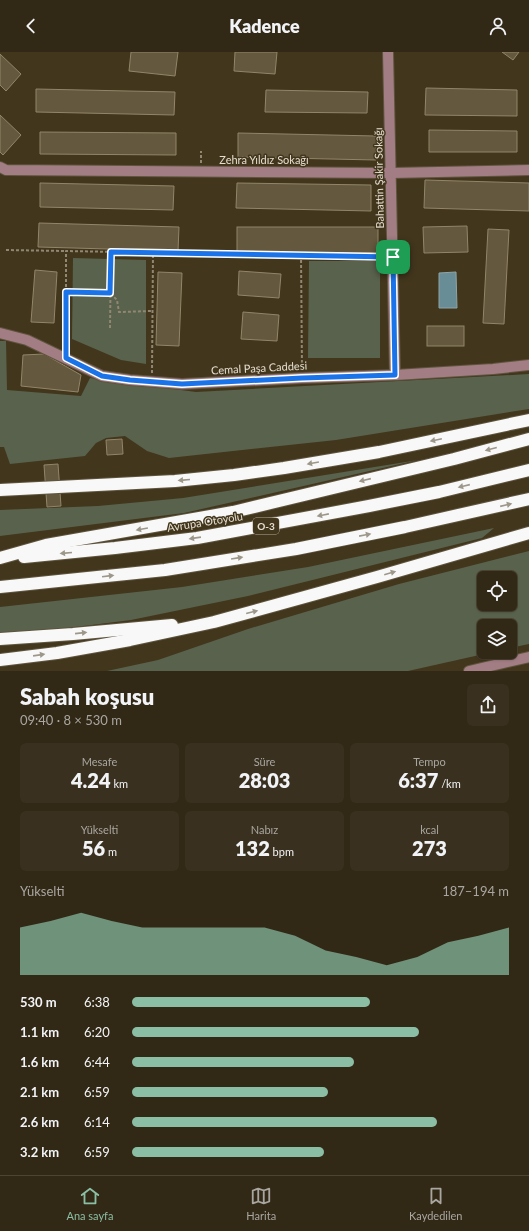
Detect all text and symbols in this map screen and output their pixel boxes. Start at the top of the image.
icon: back [20,15,42,37]
text: Kadence [229,15,300,37]
icon: person [487,15,509,37]
street label: Bahattin Şakir Sokağı [371,127,386,229]
street label: Zehra Yıldız Sokağı [219,153,309,166]
pin [376,240,410,274]
icon: arrive [382,246,404,268]
street label: Cemal Paşa Caddesi [211,358,308,377]
one-way arrow [430,437,442,443]
one-way arrow [485,446,497,452]
one-way arrow [307,460,319,466]
one-way arrow [178,476,190,483]
one-way arrow [359,478,371,484]
one-way arrow [458,483,470,489]
one-way arrow [500,501,512,507]
street label: Avrupa Otoyolu [166,509,244,534]
one-way arrow [317,512,329,518]
road number: O-3 [253,518,279,534]
one-way arrow [136,526,149,532]
one-way arrow [359,532,371,538]
one-way arrow [189,535,201,541]
one-way arrow [60,550,72,556]
one-way arrow [231,555,243,561]
one-way arrow [384,570,397,576]
map controls [477,571,517,659]
button: locate [477,571,517,611]
one-way arrow [102,573,114,579]
one-way arrow [246,609,258,615]
button: layers [477,619,517,659]
one-way arrow [75,630,87,636]
one-way arrow [33,652,45,658]
text: Sabah koşusu [20,683,154,710]
button: share [467,684,509,726]
text: 09:40 · 8 × 530 m [20,712,122,728]
text: Mesafe [82,755,117,768]
text: Süre [254,755,275,768]
text: Tempo [413,755,446,768]
text: 4.24 [71,768,111,792]
text: 28:03 [239,768,290,792]
text: 6:37 [398,768,438,792]
text: km [111,777,128,790]
text: /km [438,777,461,790]
text: Yükselti [81,823,118,836]
text: Nabız [251,823,278,836]
text: kcal [420,823,439,836]
text: 56 [82,836,105,860]
text: 132 [235,836,270,860]
text: 273 [412,836,447,860]
text: m [105,845,117,858]
text: bpm [270,845,294,858]
text: Yükselti [20,883,64,899]
text: 187–194 m [442,883,509,899]
text: 530 m [20,994,57,1010]
text: 6:38 [84,994,110,1010]
text: 1.1 km [20,1024,59,1040]
text: 6:20 [84,1024,110,1040]
text: 1.6 km [20,1054,59,1070]
text: 6:44 [84,1054,110,1070]
text: 2.1 km [20,1084,59,1100]
text: 6:59 [84,1084,110,1100]
text: 2.6 km [20,1114,59,1130]
text: 6:14 [84,1114,110,1130]
text: 3.2 km [20,1144,59,1160]
text: 6:59 [84,1144,110,1160]
tab: Ana sayfa [66,1185,113,1222]
tab: Harita [246,1185,276,1222]
tab: Kaydedilen [409,1185,463,1222]

